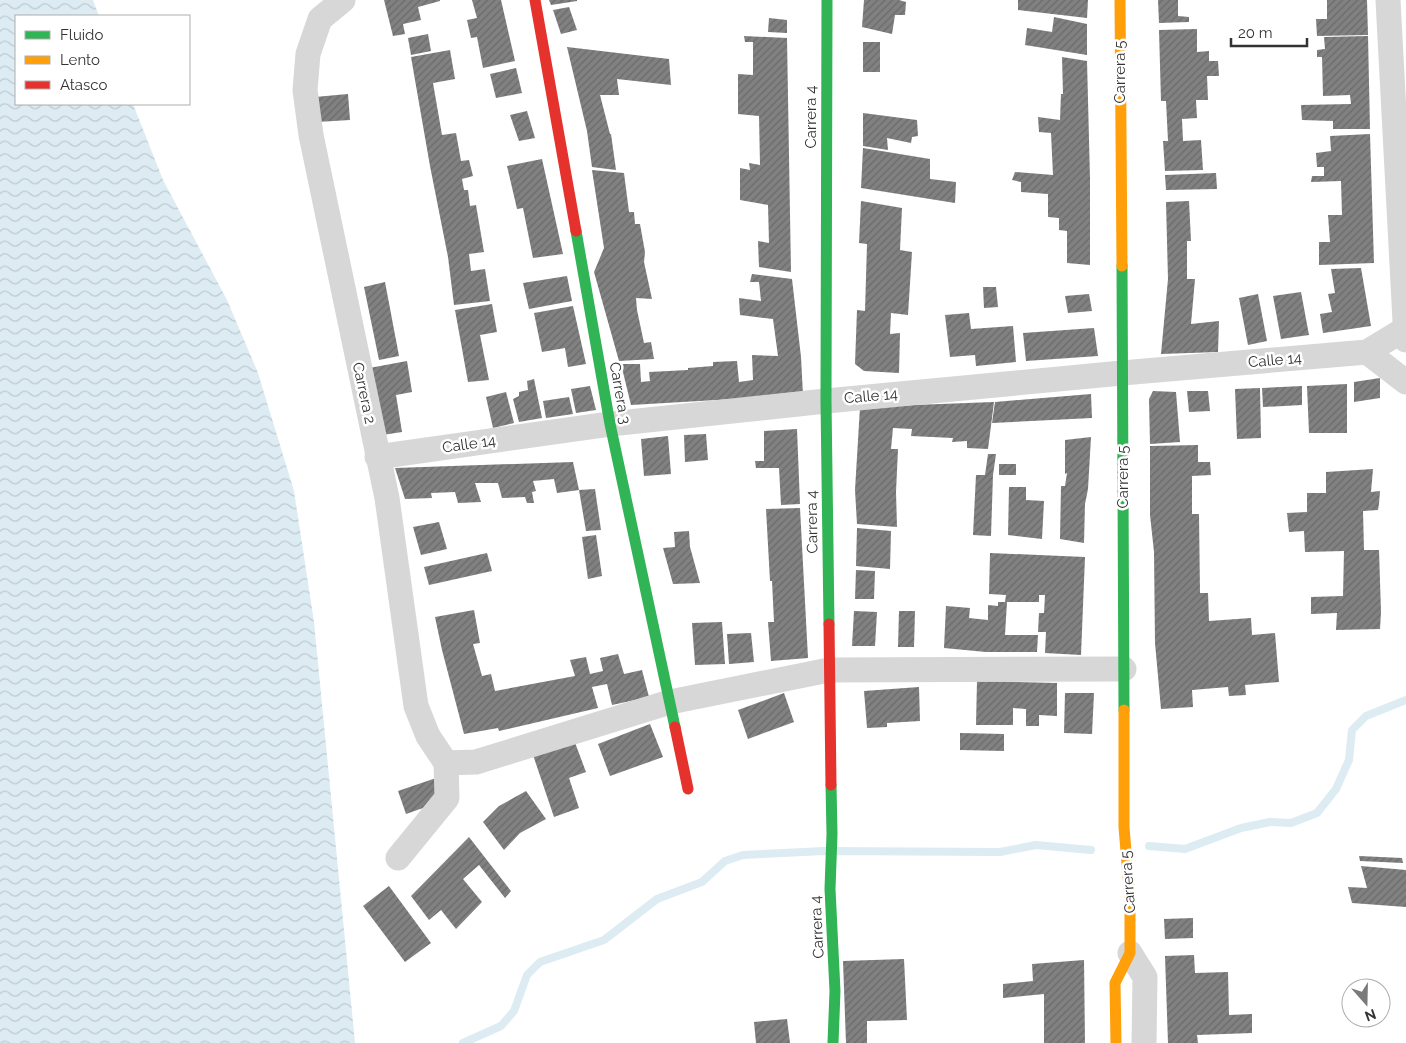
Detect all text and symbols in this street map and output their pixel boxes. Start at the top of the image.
legend [15,15,190,105]
scale bar [1231,15,1307,47]
text: 20 m [1238,24,1273,42]
text: Fluido [60,26,103,44]
street label: Carrera 5 [1111,41,1129,103]
text: Lento [60,51,100,69]
text: Atasco [60,76,107,94]
street label: Carrera 4 [802,86,820,148]
street label: Calle 14 [1247,349,1303,371]
street label: Carrera 2 [349,361,379,426]
street label: Carrera 3 [606,361,634,425]
street label: Calle 14 [843,385,899,407]
street label: Calle 14 [441,431,497,457]
street label: Carrera 5 [1114,446,1132,508]
street label: Carrera 4 [802,490,822,554]
street label: Carrera 5 [1117,850,1139,914]
street label: Carrera 4 [806,895,828,959]
north arrow [1341,978,1391,1028]
text: N [1363,1006,1378,1025]

